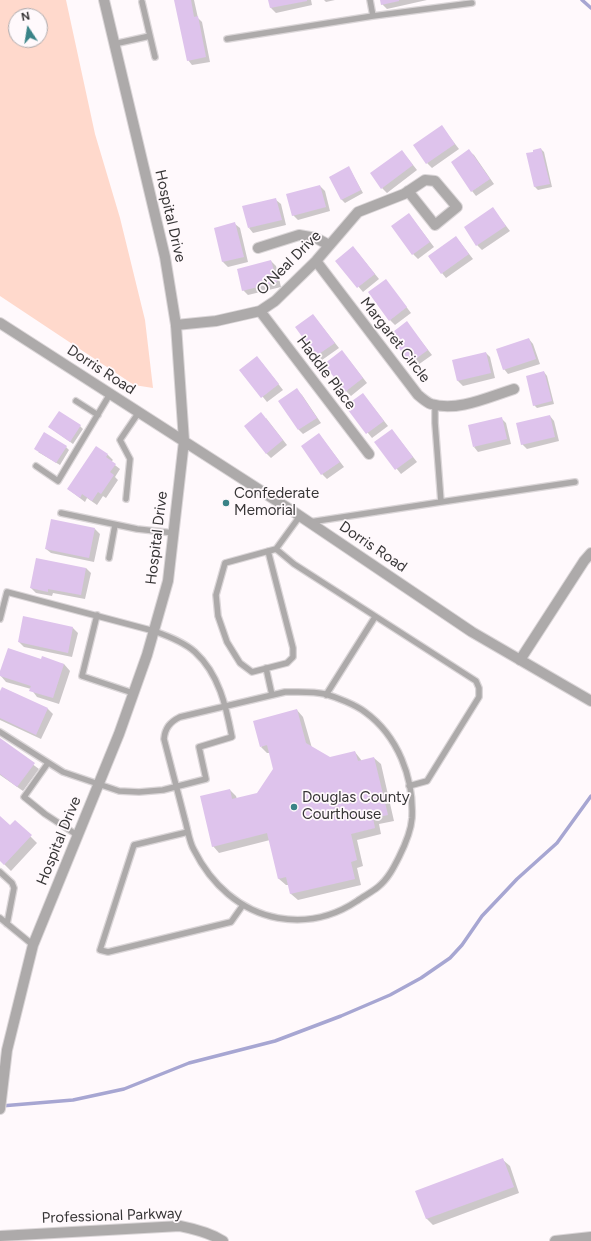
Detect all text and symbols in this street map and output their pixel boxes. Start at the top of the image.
north arrow [8,8,48,48]
text: N [20,10,31,24]
street label: Hospital Drive [151,168,189,264]
street label: O'Neal Drive [253,227,325,299]
street label: Margaret Circle [356,294,434,386]
street label: Haddle Place [292,333,360,413]
street label: Dorris Road [63,341,139,399]
place label: Confederate Memorial [234,485,319,520]
street label: Hospital Drive [142,490,172,586]
marker: Confederate Memorial [221,498,231,508]
street label: Dorris Road [336,518,410,576]
place label: Douglas County Courthouse [302,789,410,824]
street label: Hospital Drive [33,794,85,888]
marker: Douglas County Courthouse [289,802,299,812]
street label: Professional Parkway [41,1205,183,1227]

